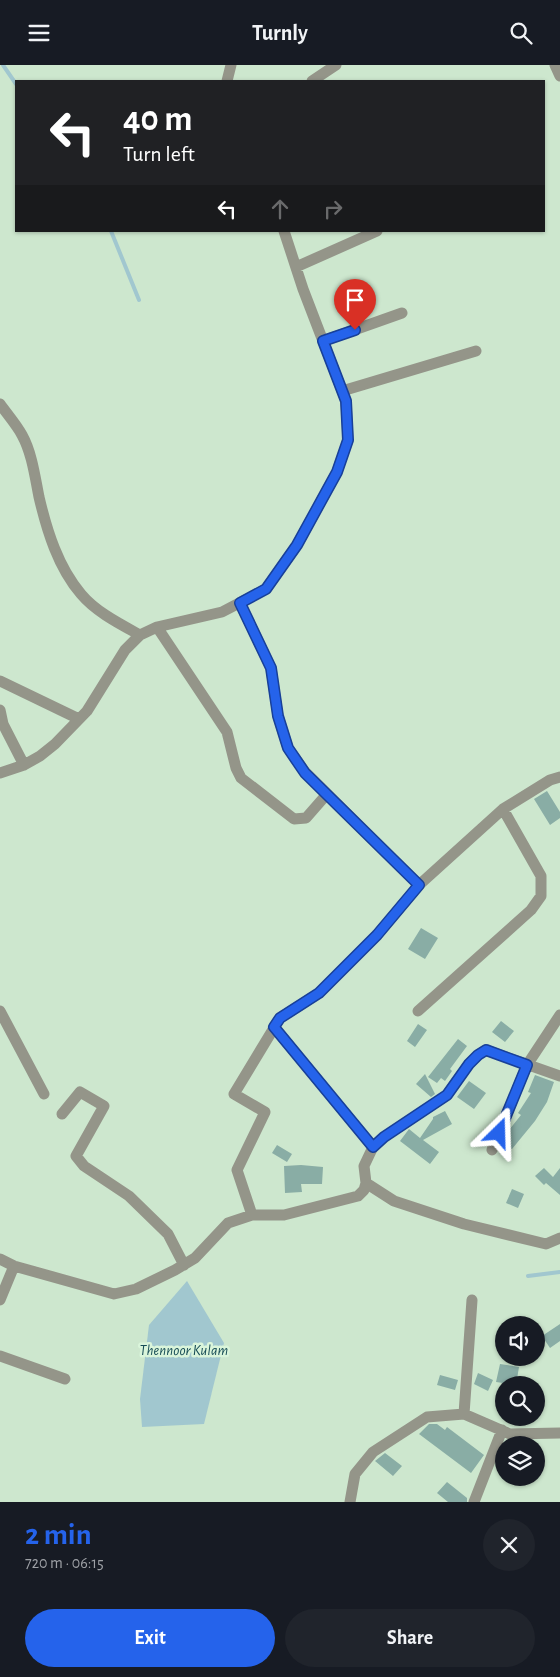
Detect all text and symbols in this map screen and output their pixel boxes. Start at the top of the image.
icon: menu [25,19,53,47]
icon: search [507,19,535,47]
text: Turnly [252,22,308,44]
icon: left [40,100,105,165]
text: 40 m [123,102,192,137]
text: Turn left [123,143,195,165]
icon: left [213,195,241,223]
icon: ahead [266,195,294,223]
icon: right [319,195,347,223]
pin [334,279,376,330]
icon: arrive [341,286,369,314]
position arrow [472,1106,524,1158]
map controls [495,1316,545,1486]
button: sound [495,1316,545,1366]
water label: Thennoor Kulam [140,1343,228,1358]
button: search [495,1376,545,1426]
button: layers [495,1436,545,1486]
button: close [483,1519,535,1571]
text: 2 min [25,1520,92,1550]
text: 720 m · 06:15 [25,1555,104,1571]
button: Exit [25,1609,275,1667]
button: Share [285,1609,535,1667]

